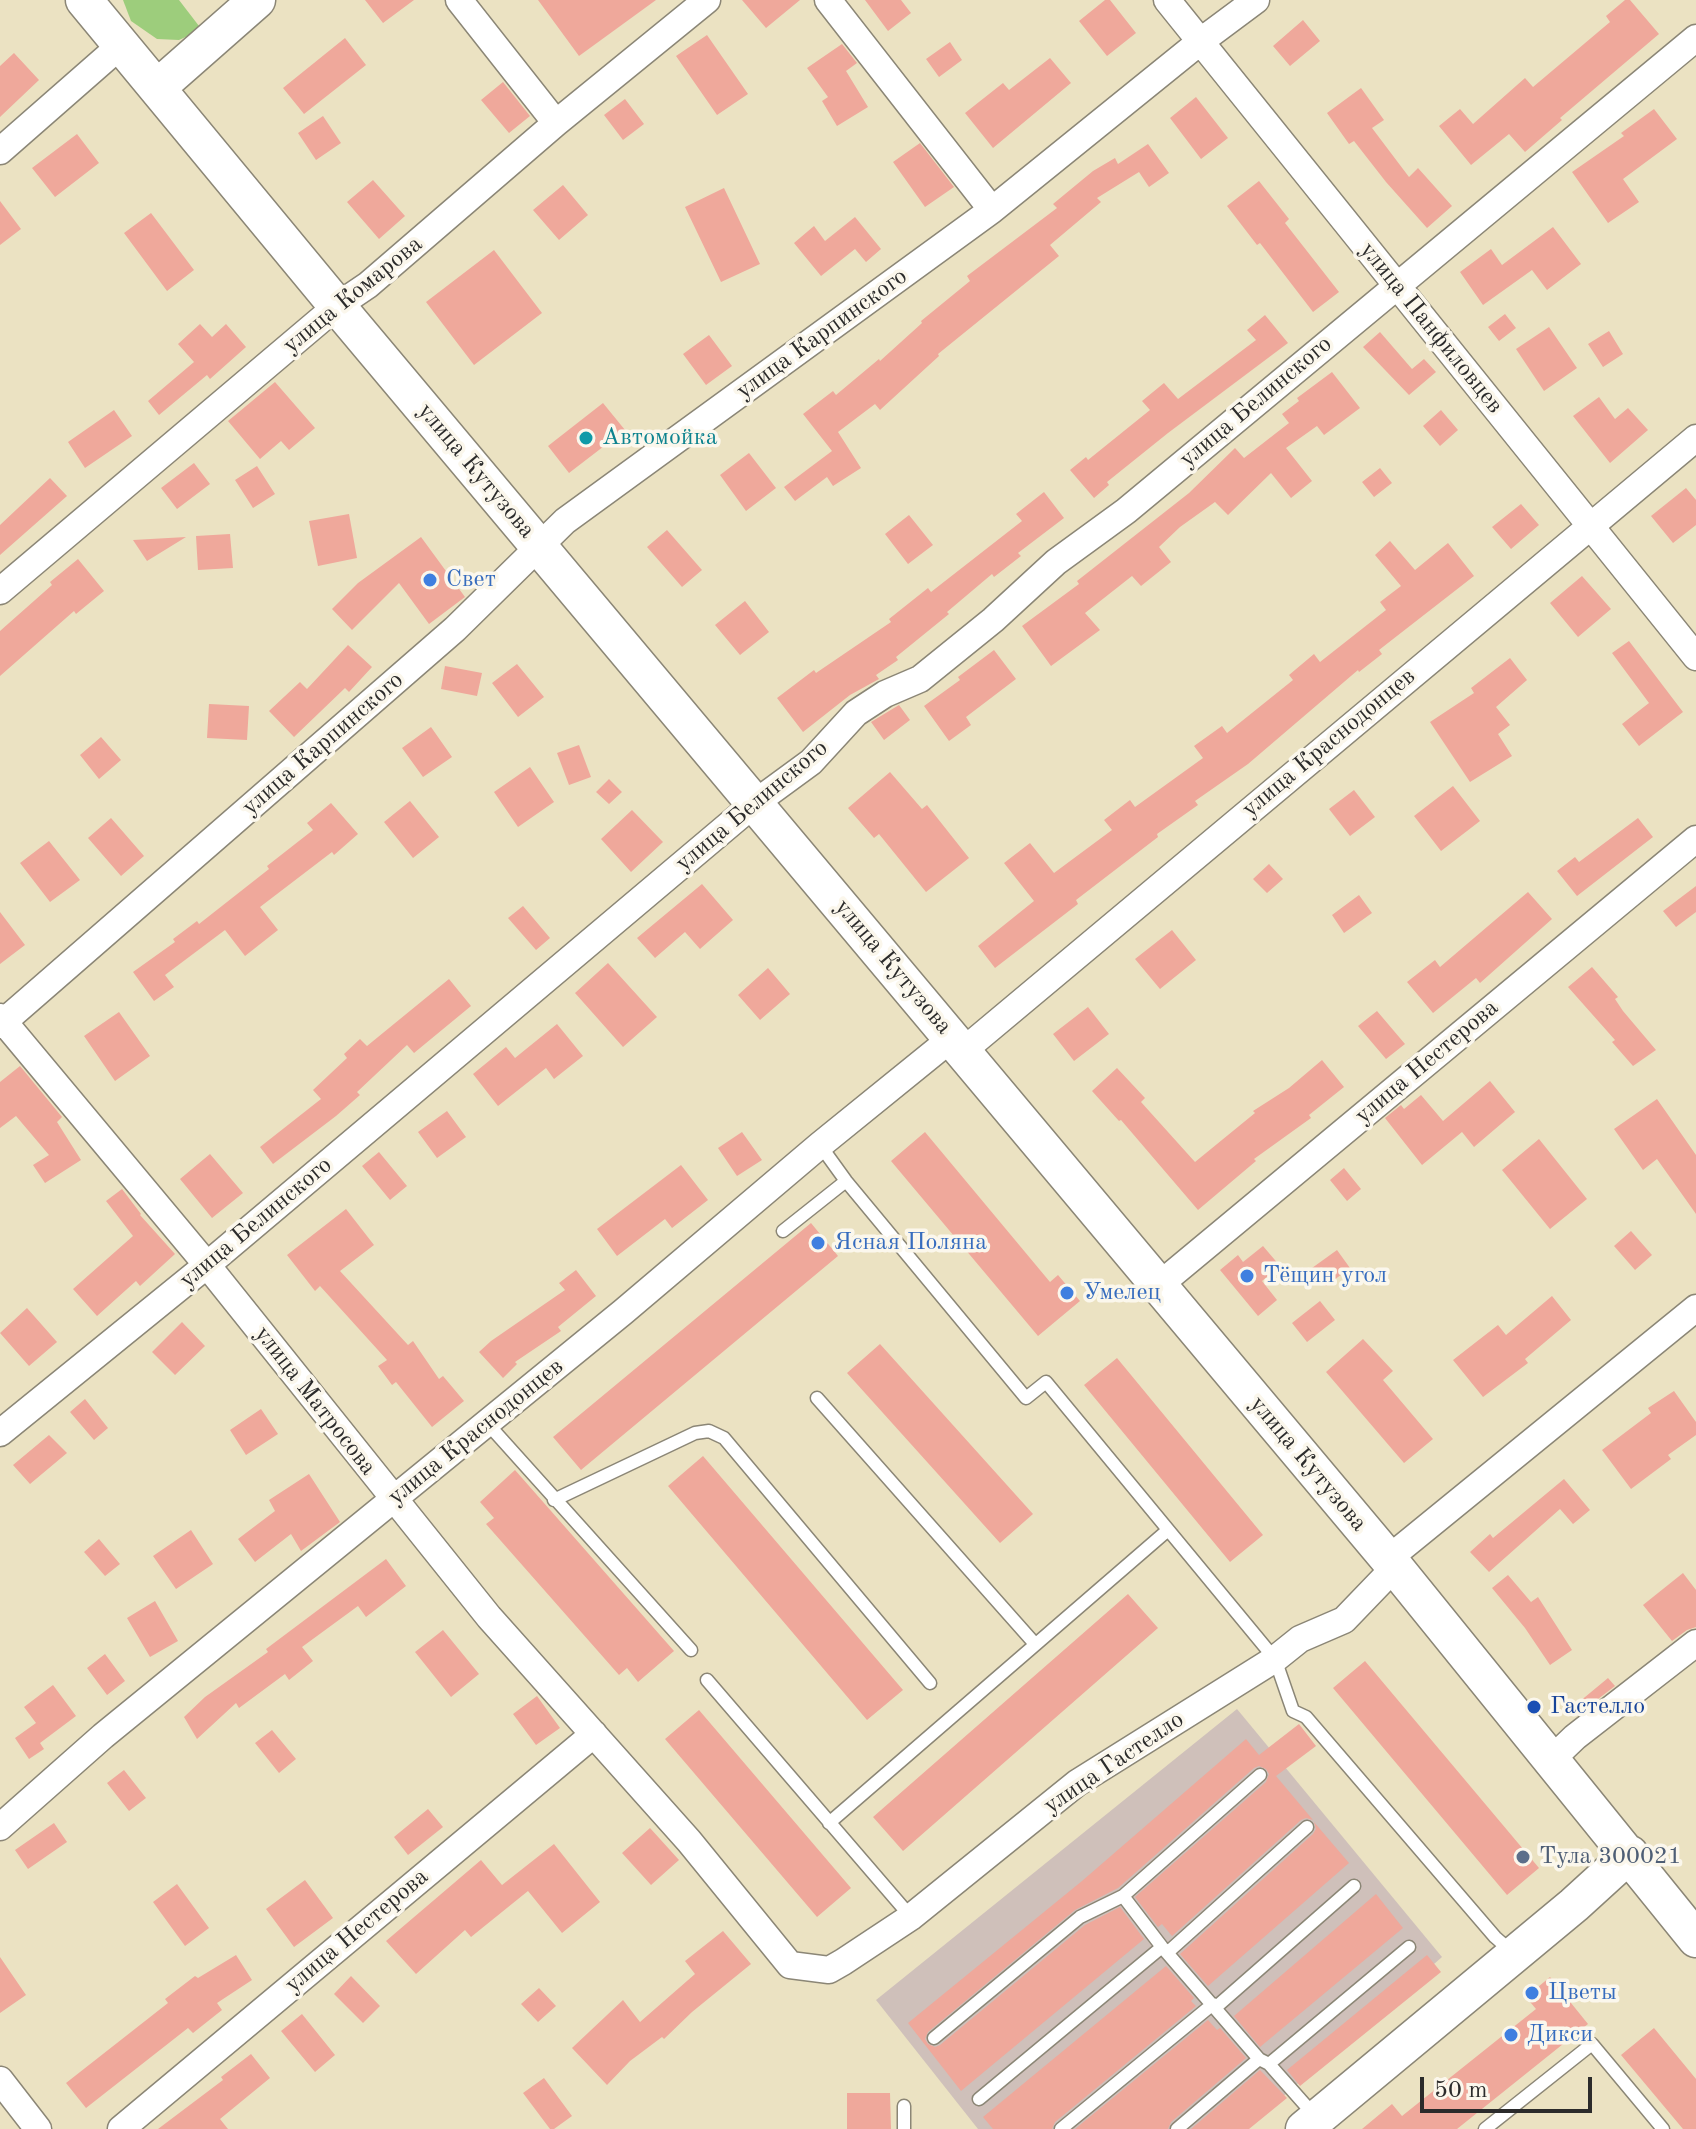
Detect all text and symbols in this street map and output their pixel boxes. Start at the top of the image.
street label: улица Комарова [278,230,428,360]
street label: улица Панфиловцев [1353,237,1509,419]
street label: улица Карпинского [731,262,913,406]
street label: улица Белинского [1174,330,1338,474]
street label: улица Кутузова [411,397,541,545]
place label: Автомойка [602,424,718,452]
marker: Автомойка [577,429,595,447]
place label: Свет [446,566,496,594]
marker: Свет [421,571,439,589]
street label: улица Краснодонцев [1237,662,1421,824]
street label: улица Карпинского [236,666,410,822]
street label: улица Белинского [670,734,834,878]
street label: улица Кутузова [828,893,958,1041]
street label: улица Нестерова [1349,994,1505,1130]
street label: улица Белинского [174,1151,338,1295]
place label: Ясная Поляна [834,1229,987,1257]
marker: Ясная Поляна [809,1234,827,1252]
place label: Тёщин угол [1263,1262,1387,1290]
marker: Тёщин угол [1238,1267,1256,1285]
place label: Умелец [1083,1279,1161,1307]
marker: Умелец [1058,1284,1076,1302]
street label: улица Матросова [248,1321,382,1481]
street label: улица Краснодонцев [383,1352,569,1512]
street label: улица Кутузова [1243,1390,1373,1538]
place label: Гастелло [1550,1693,1645,1721]
marker: Гастелло [1525,1698,1543,1716]
street label: улица Гастелло [1038,1705,1190,1821]
place label: Тула 300021 [1539,1843,1682,1871]
marker: Тула 300021 [1514,1848,1532,1866]
street label: улица Нестерова [279,1863,435,1999]
place label: Цветы [1548,1979,1617,2007]
marker: Цветы [1523,1984,1541,2002]
place label: Дикси [1527,2021,1593,2049]
marker: Дикси [1502,2026,1520,2044]
scale bar [1424,2061,1596,2111]
text: 50 m [1434,2079,1488,2103]

